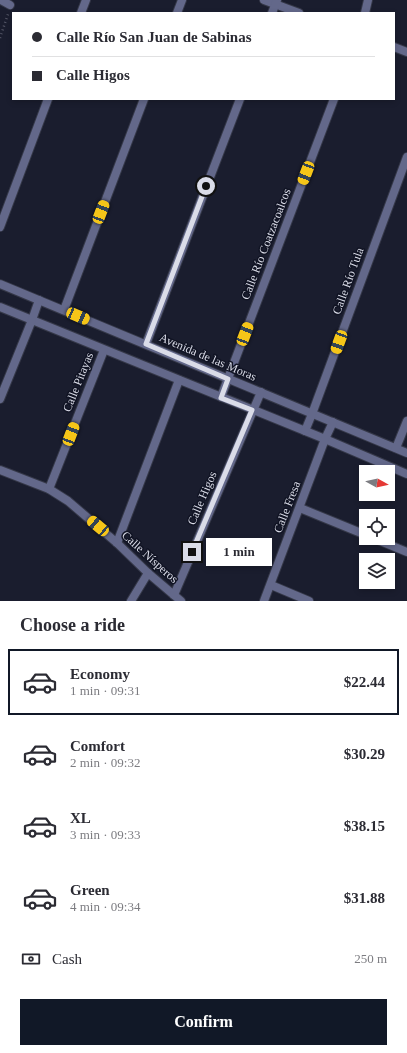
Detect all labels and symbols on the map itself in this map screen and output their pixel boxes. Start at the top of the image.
car [296,160,316,186]
route start [197,177,215,195]
street label: Calle Río Coatzacoalcos [238,186,294,302]
car [91,199,111,225]
street label: Calle Río Tula [329,245,367,316]
car [65,306,91,326]
car [235,321,255,347]
car [329,329,349,355]
street label: Avenida de las Moras [157,330,259,384]
street label: Calle Pitayas [60,350,96,414]
car [61,421,81,447]
north arrow [359,465,395,501]
street label: Calle Higos [184,469,220,527]
street label: Calle Fresa [271,479,304,535]
car [85,514,111,538]
street label: Calle Nísperos [119,528,181,586]
callout: 1 min [206,538,272,566]
route end [183,543,201,561]

